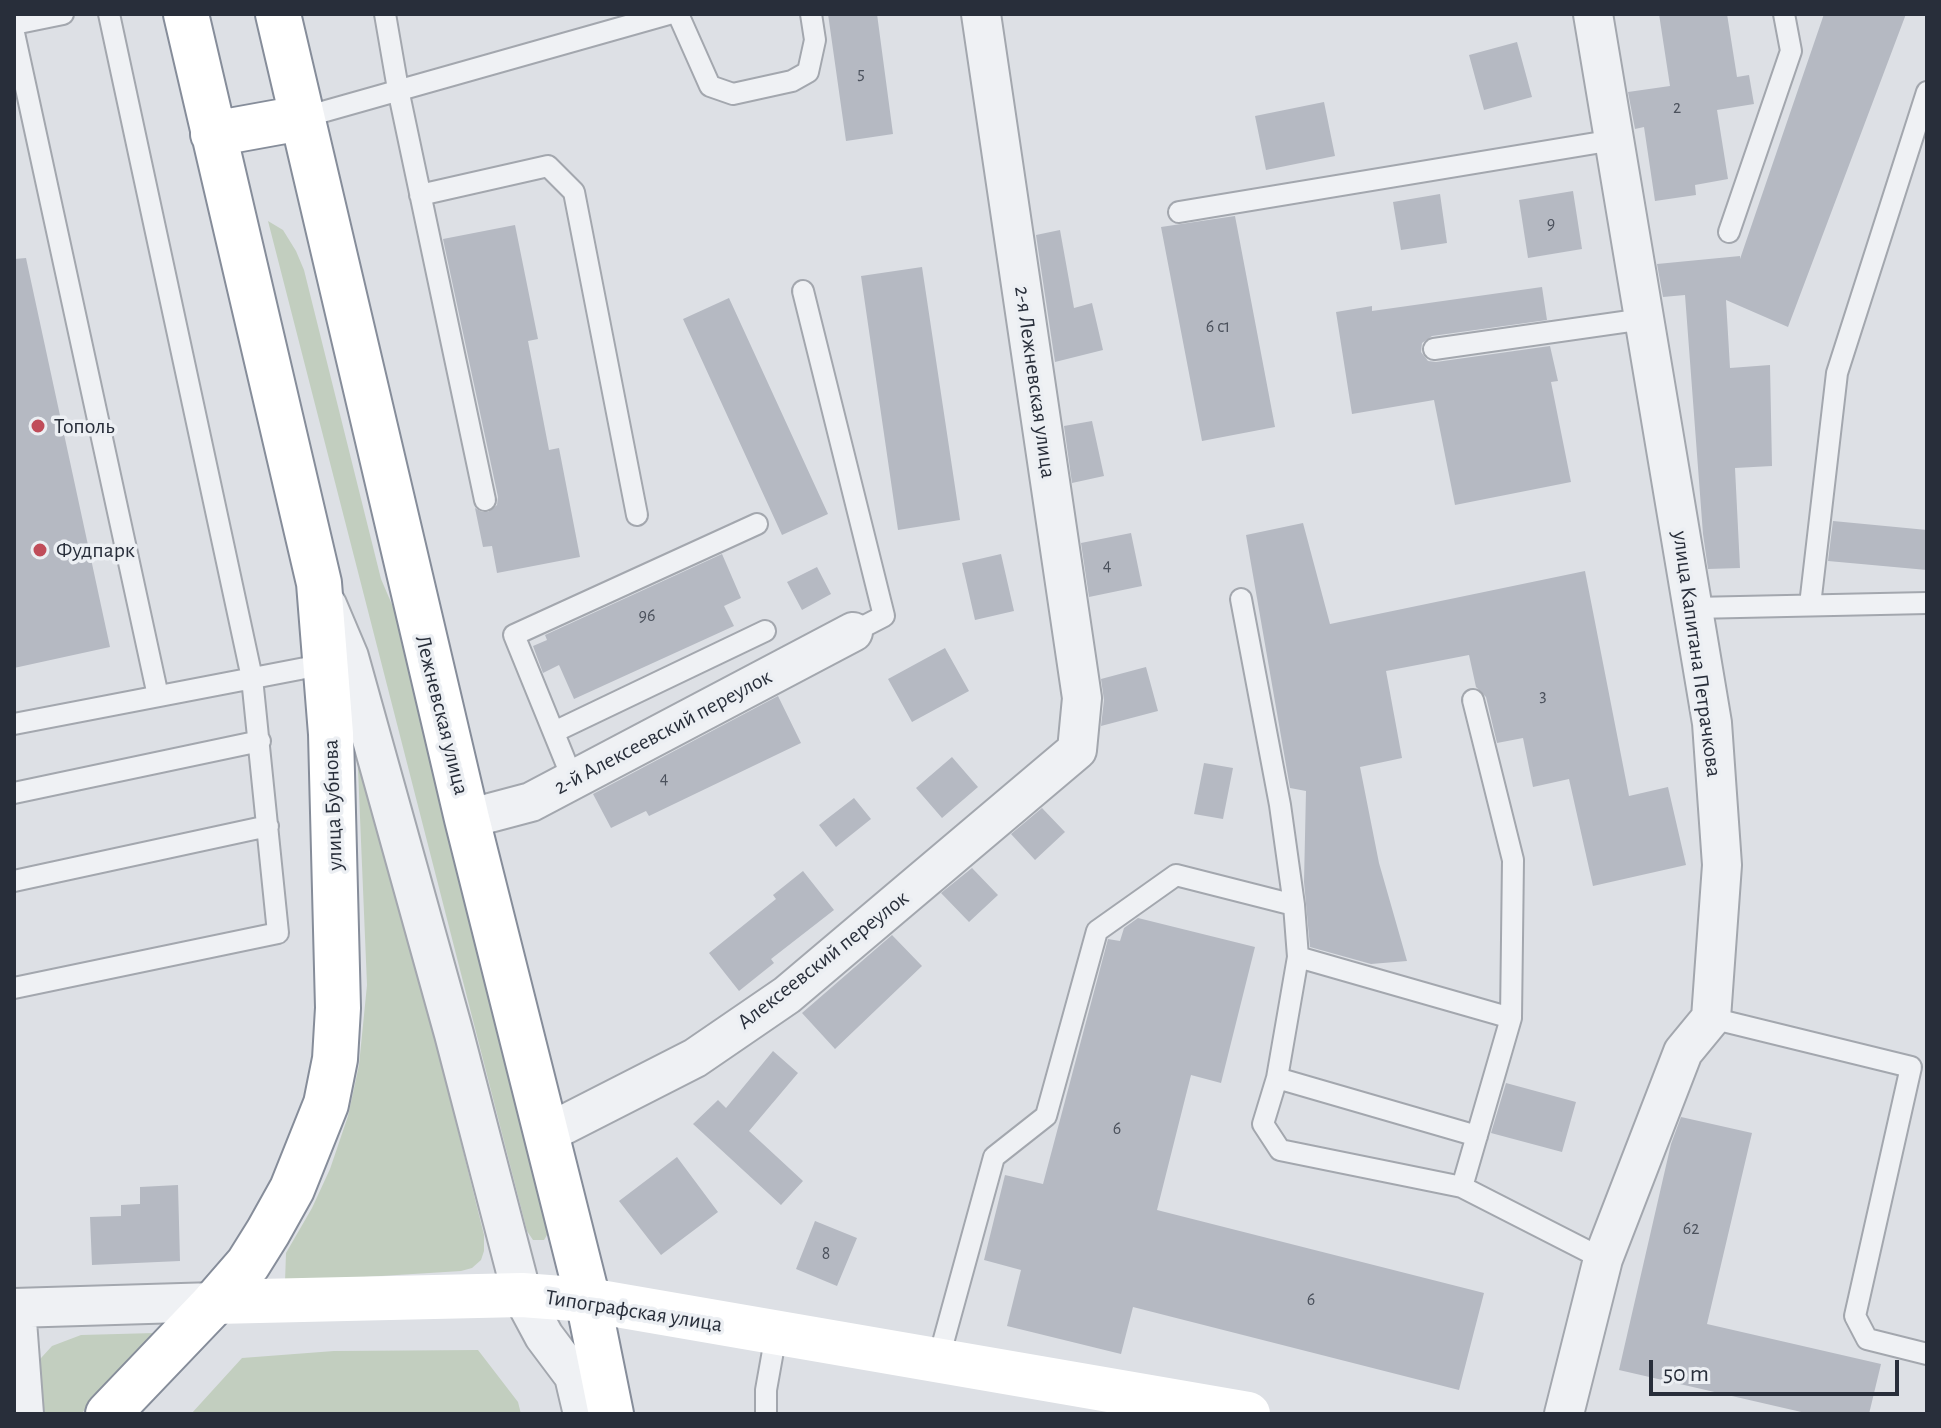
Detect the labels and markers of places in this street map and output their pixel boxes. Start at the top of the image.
place label: Тополь [54,413,115,439]
marker: Тополь [29,417,47,435]
place label: Фудпарк [56,537,135,563]
marker: Фудпарк [31,541,49,559]

